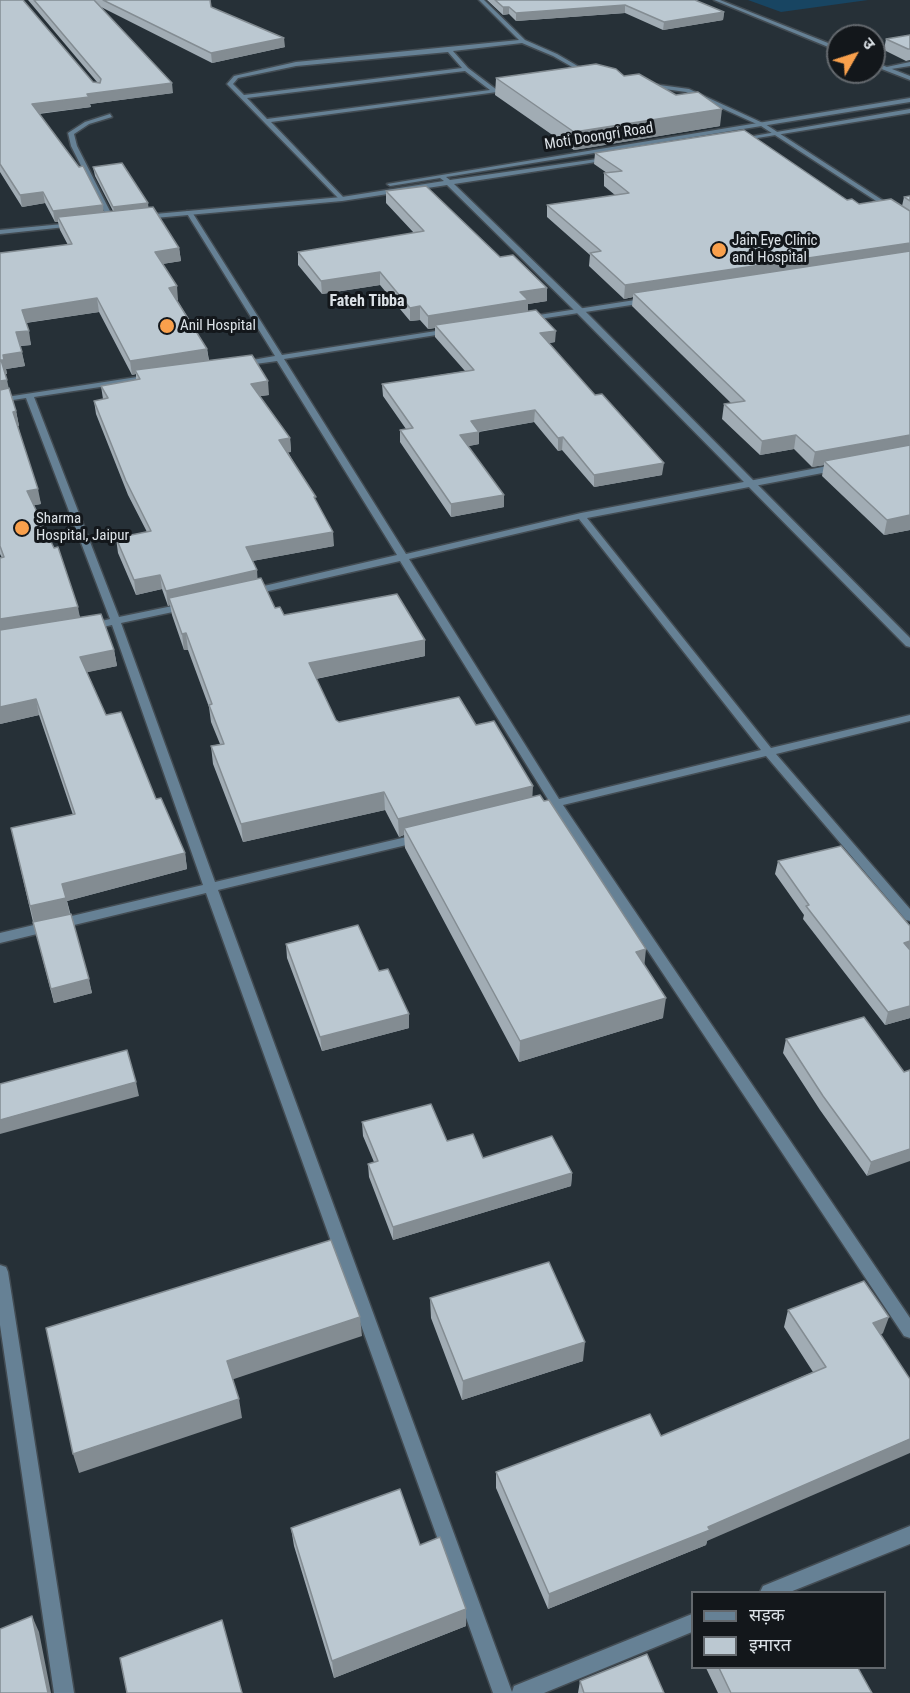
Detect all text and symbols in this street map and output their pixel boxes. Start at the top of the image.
north arrow [826,24,886,84]
text: उ [858,34,879,53]
street label: Moti Doongri Road [543,120,655,154]
place label: Jain Eye Clinic and Hospital [732,232,818,267]
marker: Jain Eye Clinic and Hospital [710,241,728,259]
district label: Fateh Tibba [329,292,405,312]
marker: Anil Hospital [158,317,176,335]
place label: Anil Hospital [180,317,256,335]
place label: Sharma Hospital, Jaipur [36,510,129,545]
marker: Sharma Hospital, Jaipur [13,519,31,537]
legend [691,1591,886,1669]
text: सड़क [749,1604,785,1625]
text: इमारत [749,1634,791,1655]

